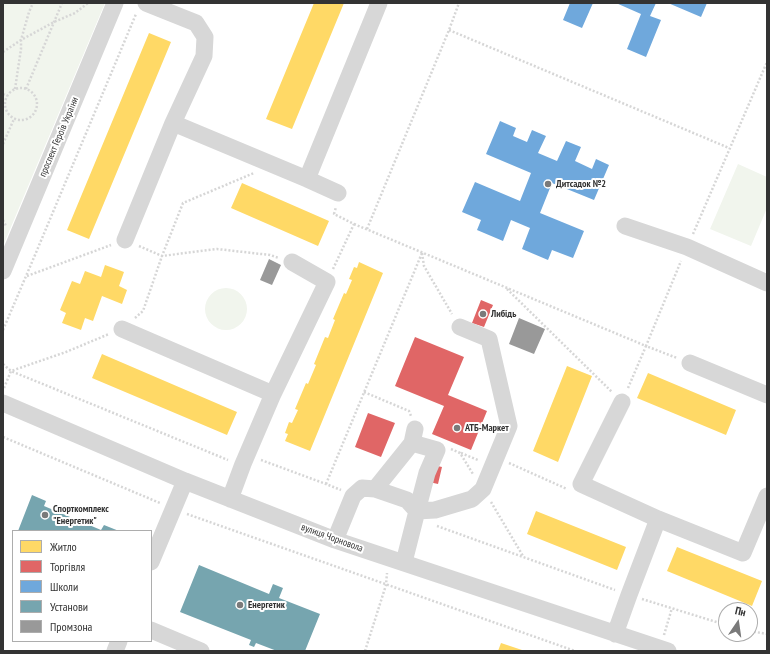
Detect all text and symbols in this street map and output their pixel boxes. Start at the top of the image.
street label: проспект Героїв України [37,95,81,179]
place label: Дитсадок №2 [556,178,606,190]
marker: Дитсадок №2 [543,179,553,189]
place label: Либідь [491,308,516,320]
marker: Либідь [478,309,488,319]
place label: АТБ-Маркет [465,422,509,434]
marker: АТБ-Маркет [452,423,462,433]
place label: Спорткомплекс "Енергетик" [53,503,109,526]
marker: Спорткомплекс "Енергетик" [40,510,50,520]
street label: вулиця Чорновола [299,521,365,555]
legend [12,530,152,642]
text: Житло [50,539,77,554]
text: Торгівля [50,559,85,574]
text: Школи [50,579,78,594]
text: Установи [50,599,88,614]
place label: Енергетик [248,599,285,611]
marker: Енергетик [235,600,245,610]
north arrow [718,602,758,642]
text: Пн [734,603,747,619]
text: Промзона [50,619,92,634]

